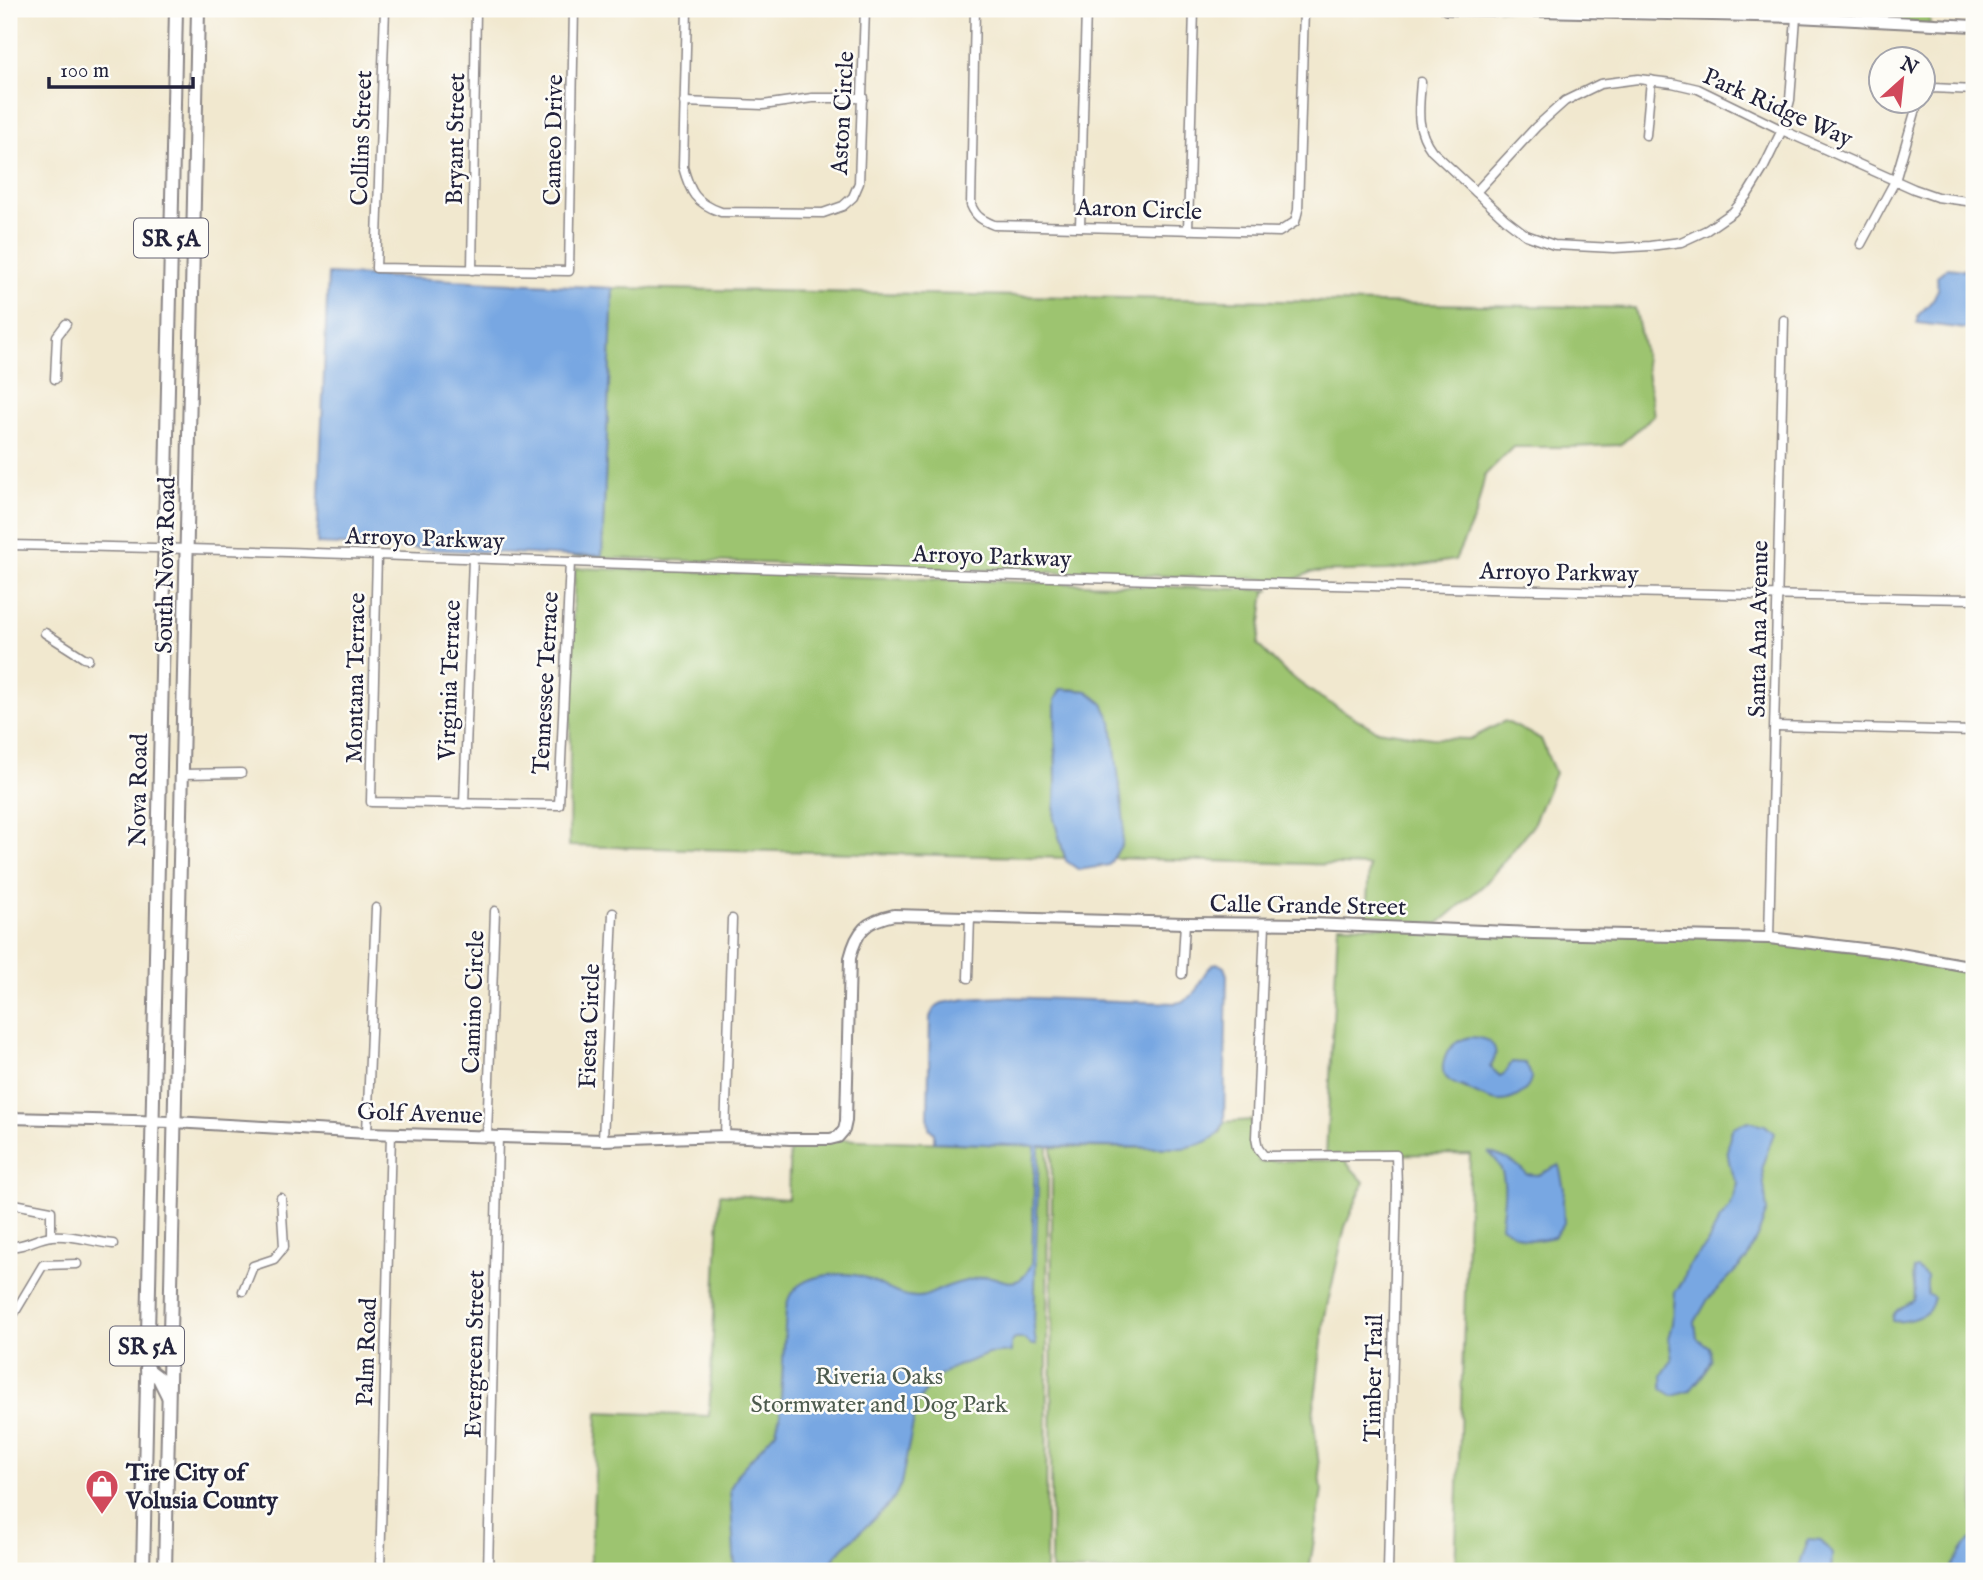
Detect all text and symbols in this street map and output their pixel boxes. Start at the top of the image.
scale bar [49,46,192,90]
north arrow [1868,46,1938,116]
street label: Aston Circle [825,50,862,177]
text: N [1895,52,1922,81]
text: 100 m [60,58,109,85]
street label: Park Ridge Way [1698,62,1857,155]
street label: Collins Street [345,70,380,206]
street label: Bryant Street [440,73,473,206]
street label: Cameo Drive [538,74,571,206]
street label: Aaron Circle [1074,193,1203,228]
road number: SR 5A [134,218,208,258]
street label: South Nova Road [149,476,184,654]
street label: Arroyo Parkway [344,521,505,558]
street label: Arroyo Parkway [911,539,1072,576]
street label: Santa Ana Avenue [1742,540,1777,718]
street label: Arroyo Parkway [1478,557,1639,590]
street label: Tennessee Terrace [526,591,567,775]
street label: Montana Terrace [340,592,373,764]
street label: Virginia Terrace [432,599,469,762]
street label: Nova Road [123,733,156,847]
street label: Calle Grande Street [1209,889,1407,924]
street label: Camino Circle [457,930,492,1074]
street label: Fiesta Circle [573,963,608,1089]
street label: Golf Avenue [357,1097,483,1132]
street label: Evergreen Street [459,1270,492,1438]
street label: Palm Road [350,1297,385,1407]
street label: Timber Trail [1358,1313,1391,1442]
road number: SR 5A [110,1326,184,1366]
park label: Riveria Oaks Stormwater and Dog Park [750,1362,1008,1421]
place label: Tire City of Volusia County [125,1458,279,1517]
shop icon: Tire City of Volusia County [83,1467,121,1516]

